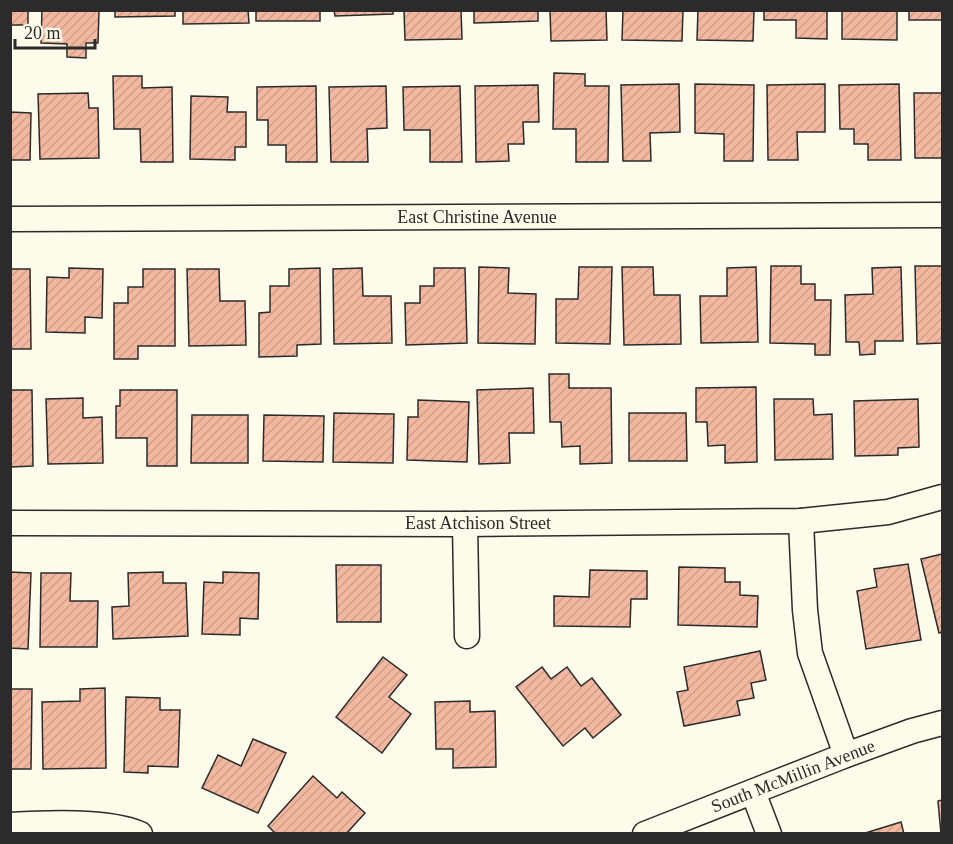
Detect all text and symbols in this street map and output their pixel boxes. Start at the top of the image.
scale bar [15,12,94,50]
text: 20 m [24,23,61,43]
street label: East Christine Avenue [397,207,557,227]
street label: East Atchison Street [405,513,551,533]
street label: South McMillin Avenue [708,736,878,816]

